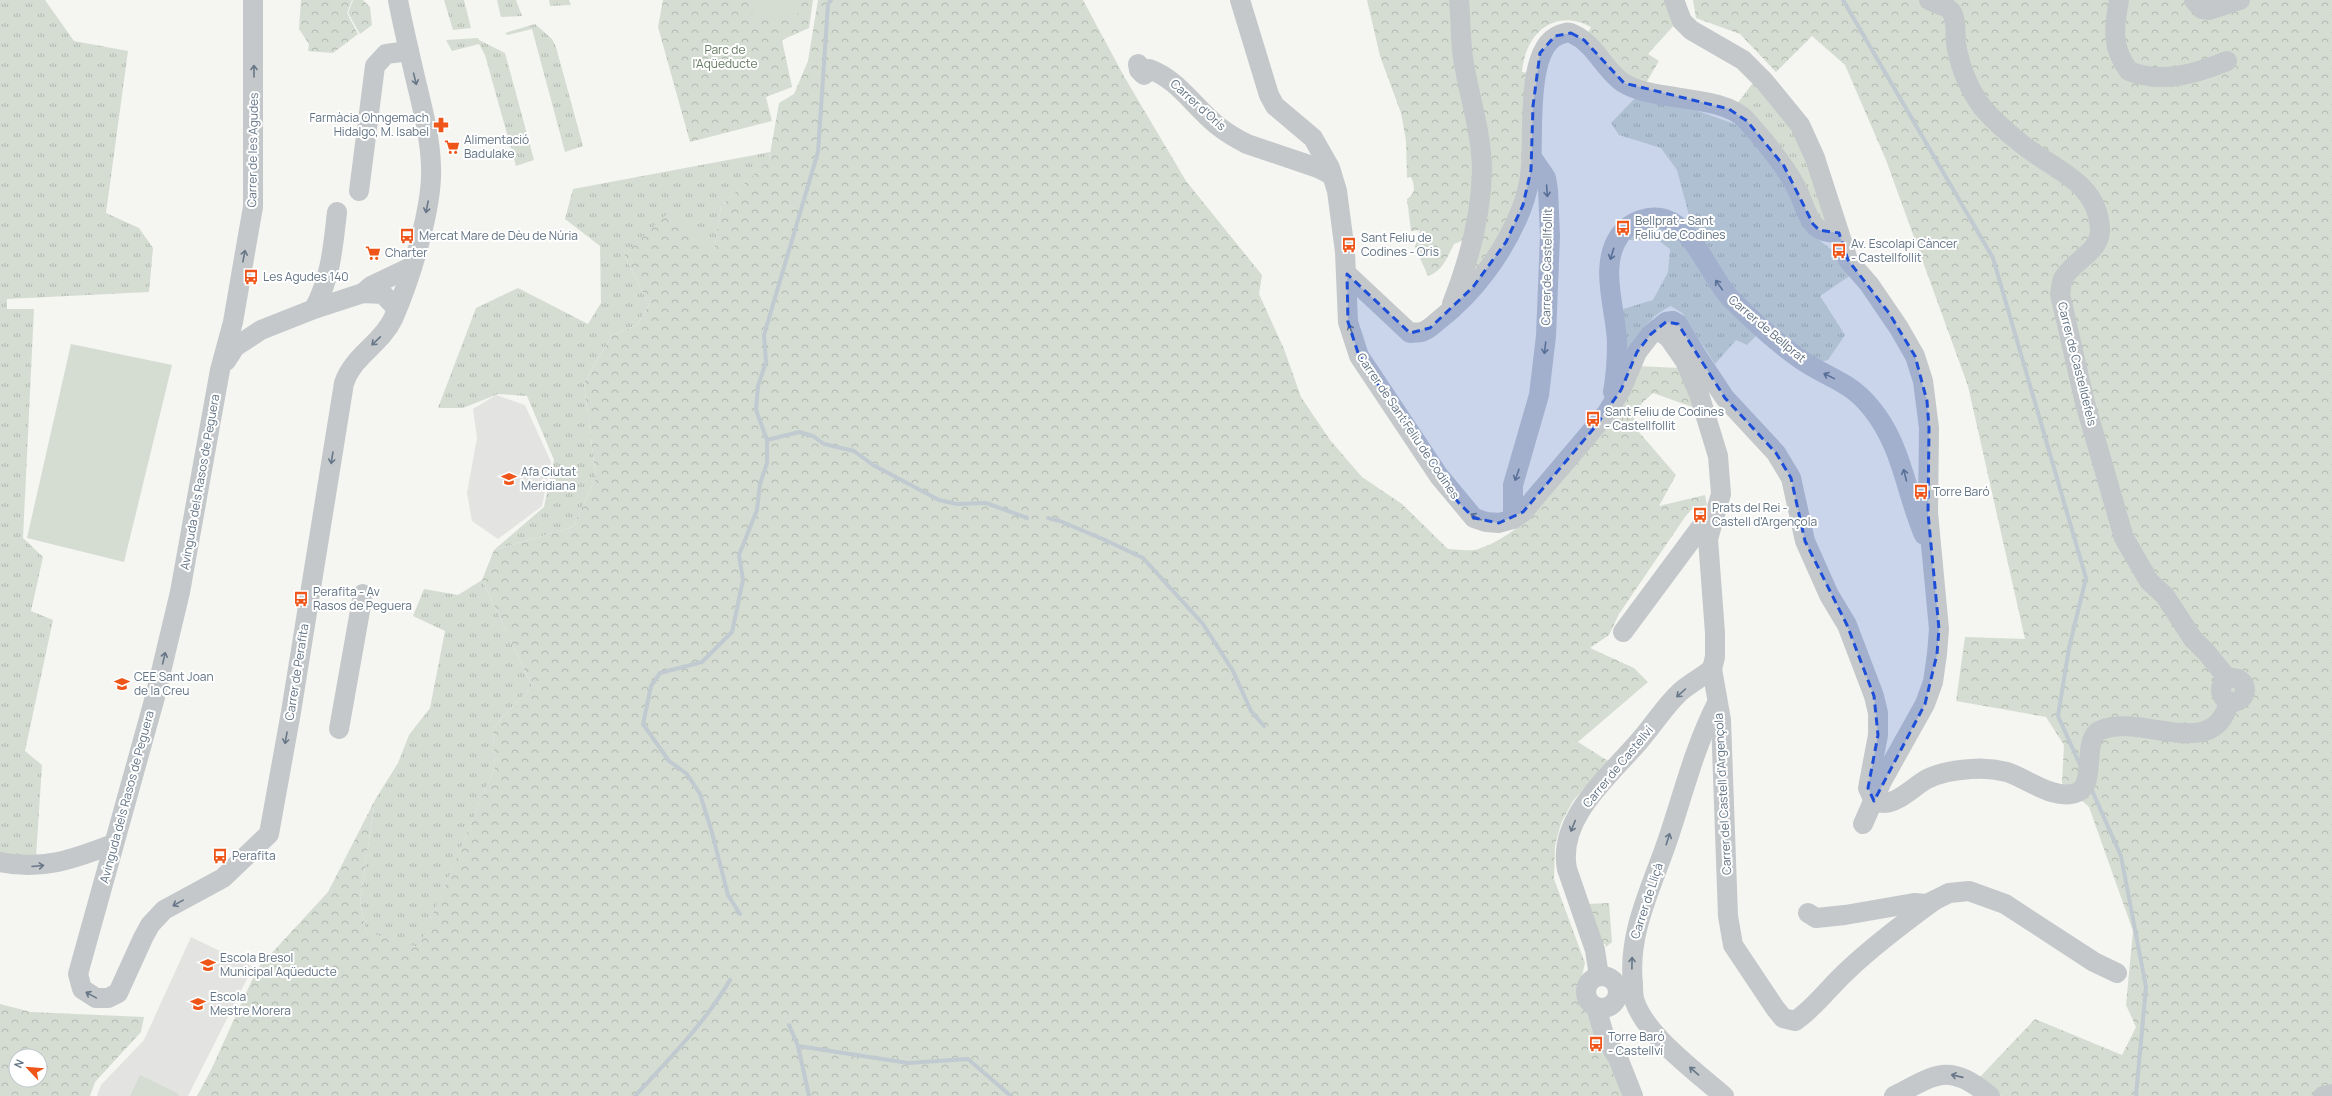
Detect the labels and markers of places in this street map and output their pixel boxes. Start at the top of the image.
place label: Farmàcia Ohngemach Hidalgo, M. Isabel [310,109,429,140]
pharmacy icon: Farmàcia Ohngemach Hidalgo, M. Isabel [432,116,450,134]
place label: Alimentació Badulake [464,131,529,162]
supermarket icon: Alimentació Badulake [443,138,461,156]
place label: Bellprat - Sant Feliu de Codines [1635,212,1726,243]
bus stop icon: Bellprat - Sant Feliu de Codines [1614,219,1632,237]
bus stop icon: Mercat Mare de Dèu de Núria [398,227,416,245]
place label: Mercat Mare de Dèu de Núria [419,227,578,244]
place label: Sant Feliu de Codines - Oris [1361,229,1439,260]
place label: Av. Escolapi Càncer - Castellfollit [1851,235,1958,266]
bus stop icon: Sant Feliu de Codines - Oris [1340,236,1358,254]
bus stop icon: Av. Escolapi Càncer - Castellfollit [1830,242,1848,260]
supermarket icon: Charter [364,244,382,262]
place label: Charter [385,244,428,261]
bus stop icon: Les Agudes 140 [242,268,260,286]
place label: Les Agudes 140 [263,268,349,285]
place label: Sant Feliu de Codines - Castellfollit [1605,403,1724,434]
bus stop icon: Sant Feliu de Codines - Castellfollit [1584,410,1602,428]
place label: Afa Ciutat Meridiana [521,463,576,494]
school or university icon: Afa Ciutat Meridiana [500,470,518,488]
bus stop icon: Torre Baró [1912,483,1930,501]
place label: Torre Baró [1933,483,1990,500]
place label: Prats del Rei - Castell d'Argençola [1712,499,1817,530]
bus stop icon: Prats del Rei - Castell d'Argençola [1691,506,1709,524]
place label: Perafita - Av Rasos de Peguera [313,583,412,614]
bus stop icon: Perafita - Av Rasos de Peguera [292,590,310,608]
place label: CEE Sant Joan de la Creu [134,668,214,699]
school or university icon: CEE Sant Joan de la Creu [113,675,131,693]
bus stop icon: Perafita [211,847,229,865]
place label: Perafita [232,847,276,864]
place label: Escola Bresol Municipal Aqüeducte [220,949,337,980]
school or university icon: Escola Bresol Municipal Aqüeducte [199,956,217,974]
place label: Escola Mestre Morera [210,988,291,1019]
school or university icon: Escola Mestre Morera [189,995,207,1013]
place label: Torre Baró - Castellví [1608,1028,1665,1059]
bus stop icon: Torre Baró - Castellví [1587,1035,1605,1053]

